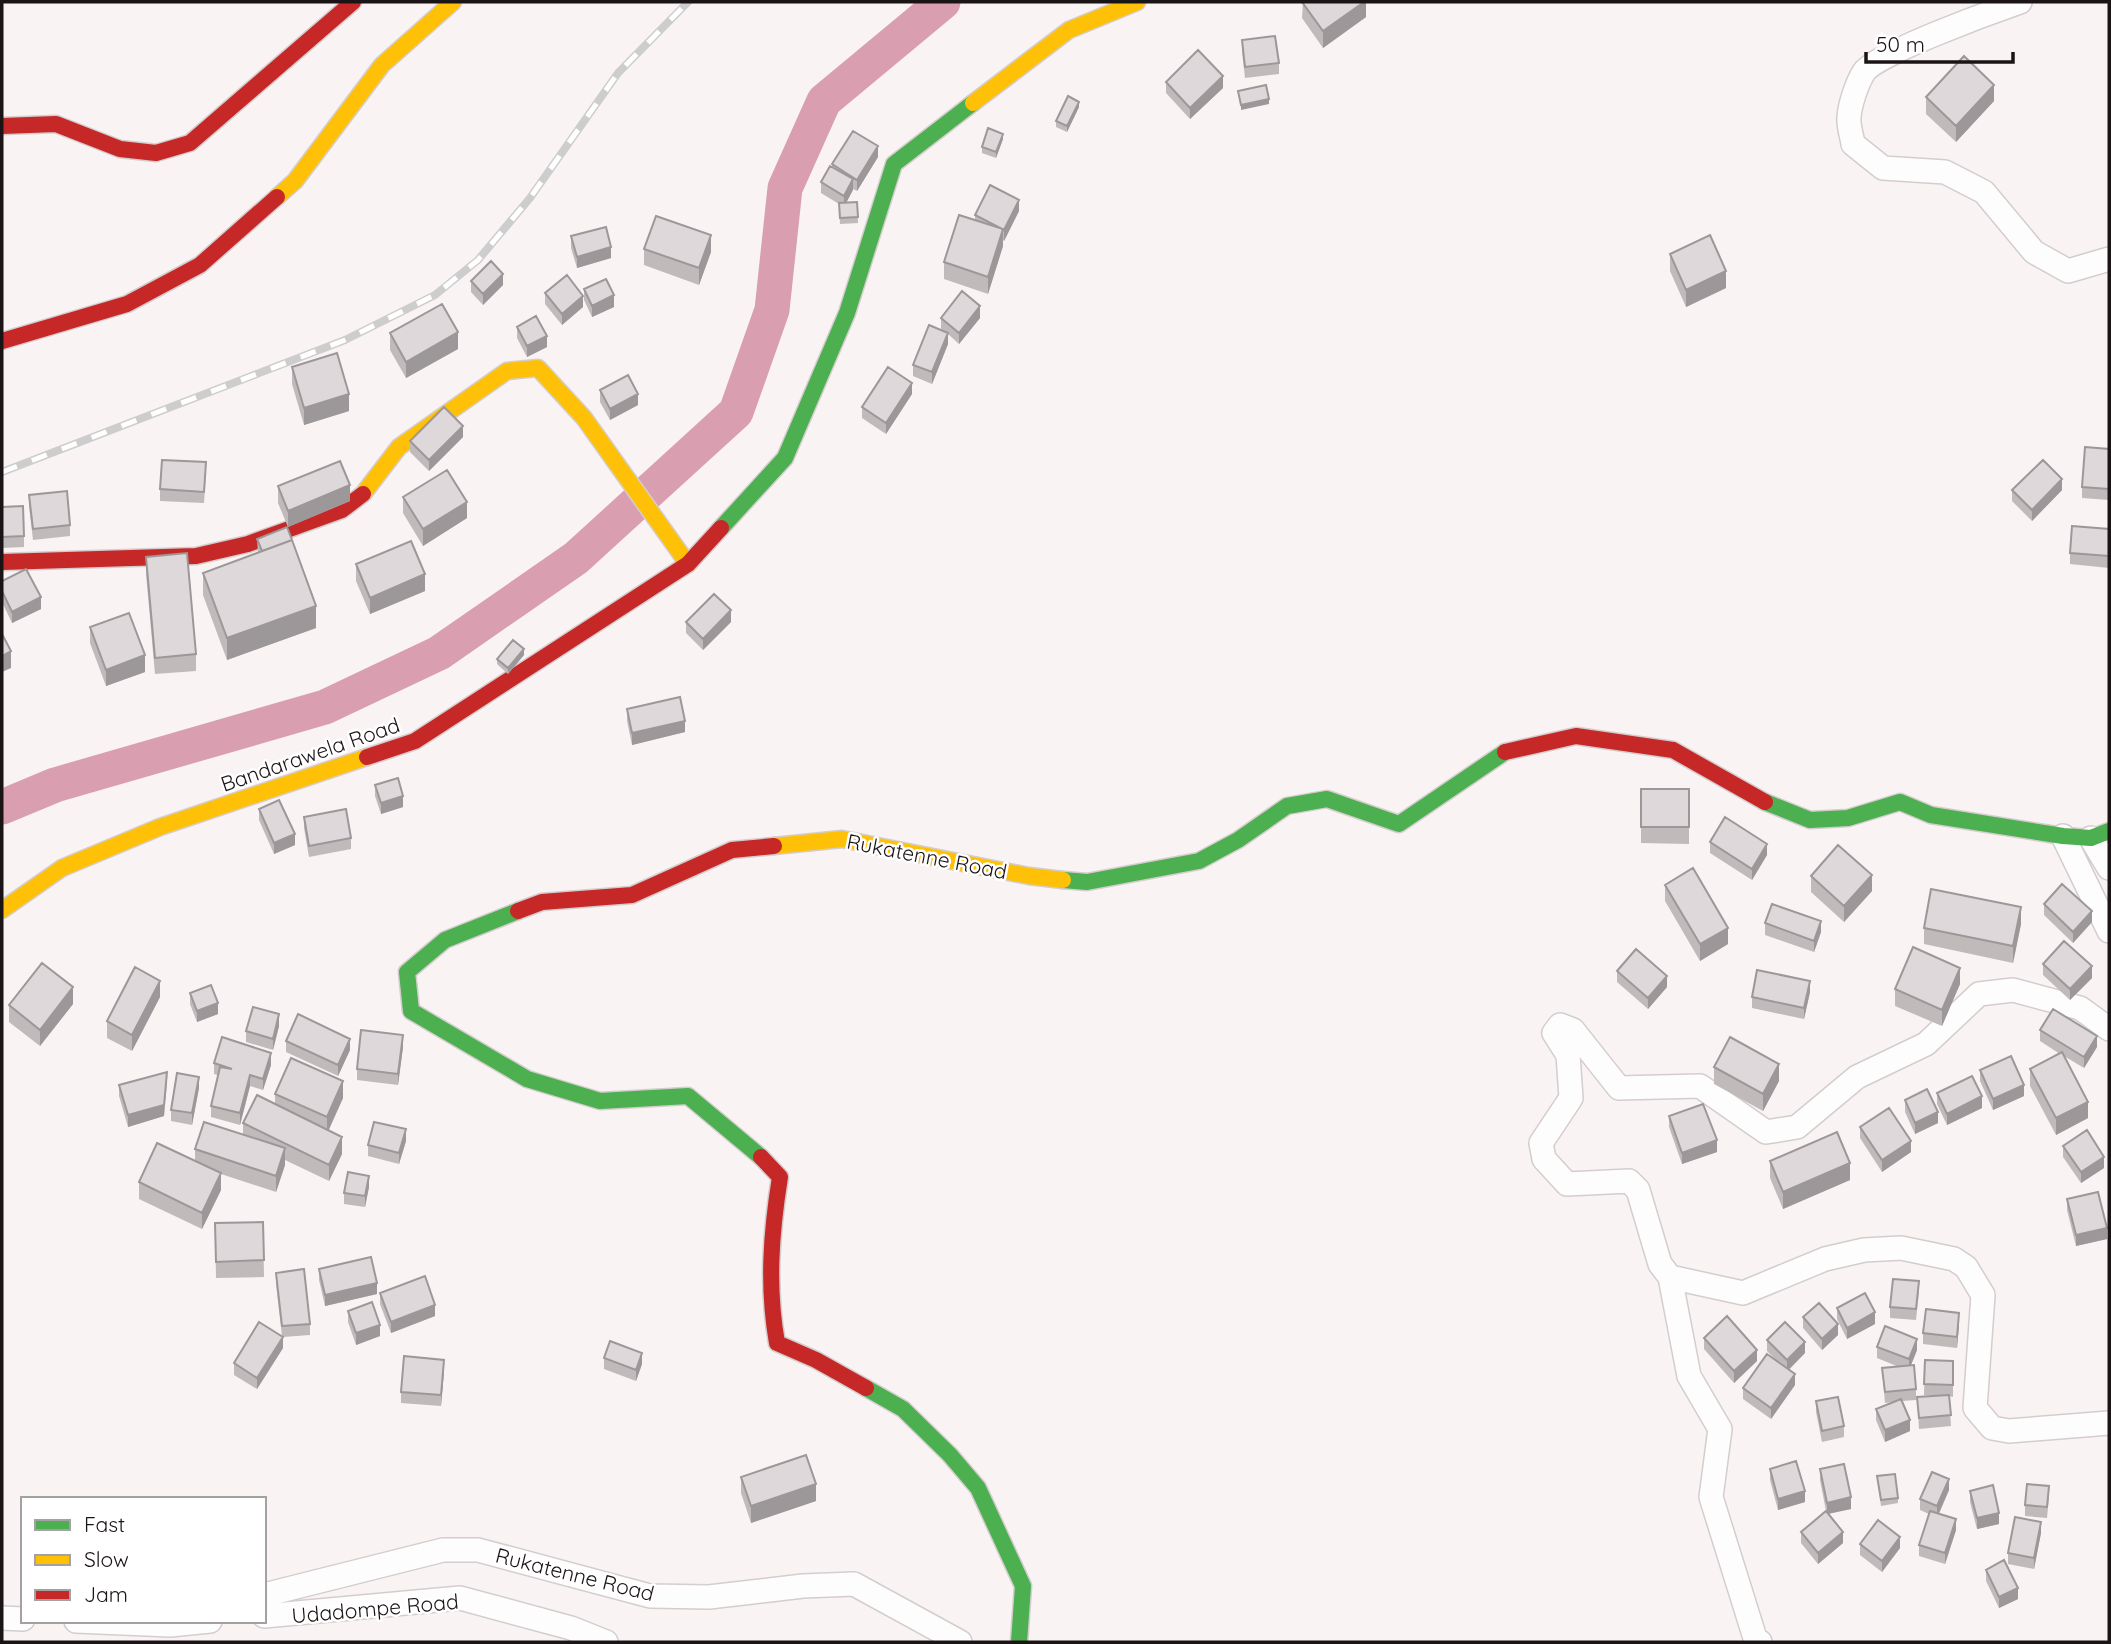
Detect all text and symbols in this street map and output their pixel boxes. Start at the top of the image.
scale bar [1866,21,2013,65]
text: 50 m [1876,31,1925,57]
street label: Bandarawela Road [217,711,403,797]
street label: Rukatenne Road [845,828,1009,884]
legend [21,1497,266,1623]
text: Fast [84,1511,125,1537]
street label: Rukatenne Road [493,1542,657,1606]
text: Slow [84,1546,129,1572]
text: Jam [84,1581,128,1607]
street label: Udadompe Road [290,1588,460,1628]

